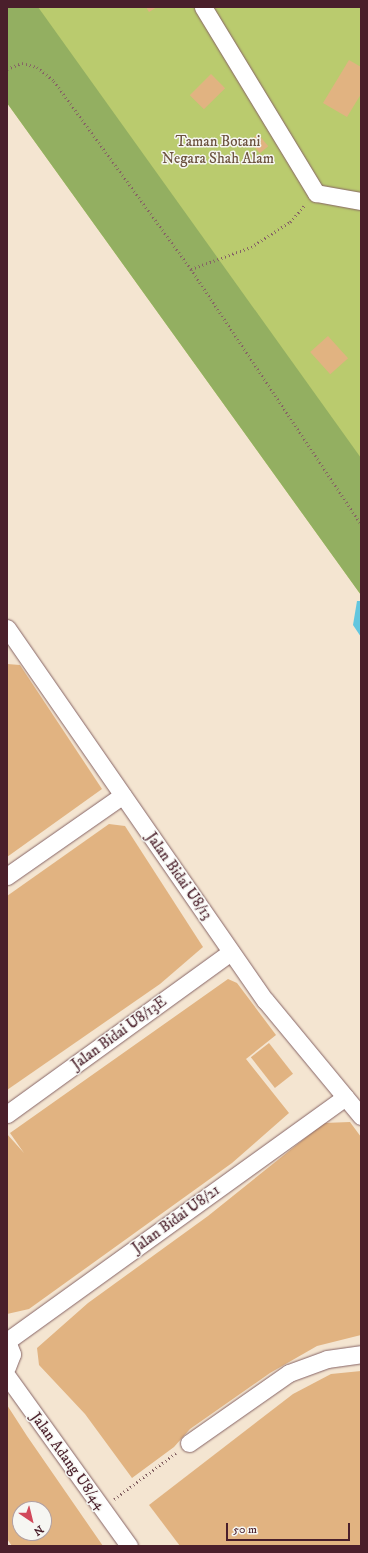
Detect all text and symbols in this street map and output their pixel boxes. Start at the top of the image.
park label: Taman Botani Negara Shah Alam [162,132,274,167]
street label: Jalan Bidai U8/13 [142,829,216,923]
street label: Jalan Bidai U8/13E [68,992,170,1074]
street label: Jalan Bidai U8/21 [129,1181,223,1257]
street label: Jalan Adang U8/44 [27,1409,109,1513]
north arrow [12,1501,52,1541]
scale bar [228,1515,352,1541]
text: N [31,1522,46,1538]
text: 50 m [233,1522,257,1537]

